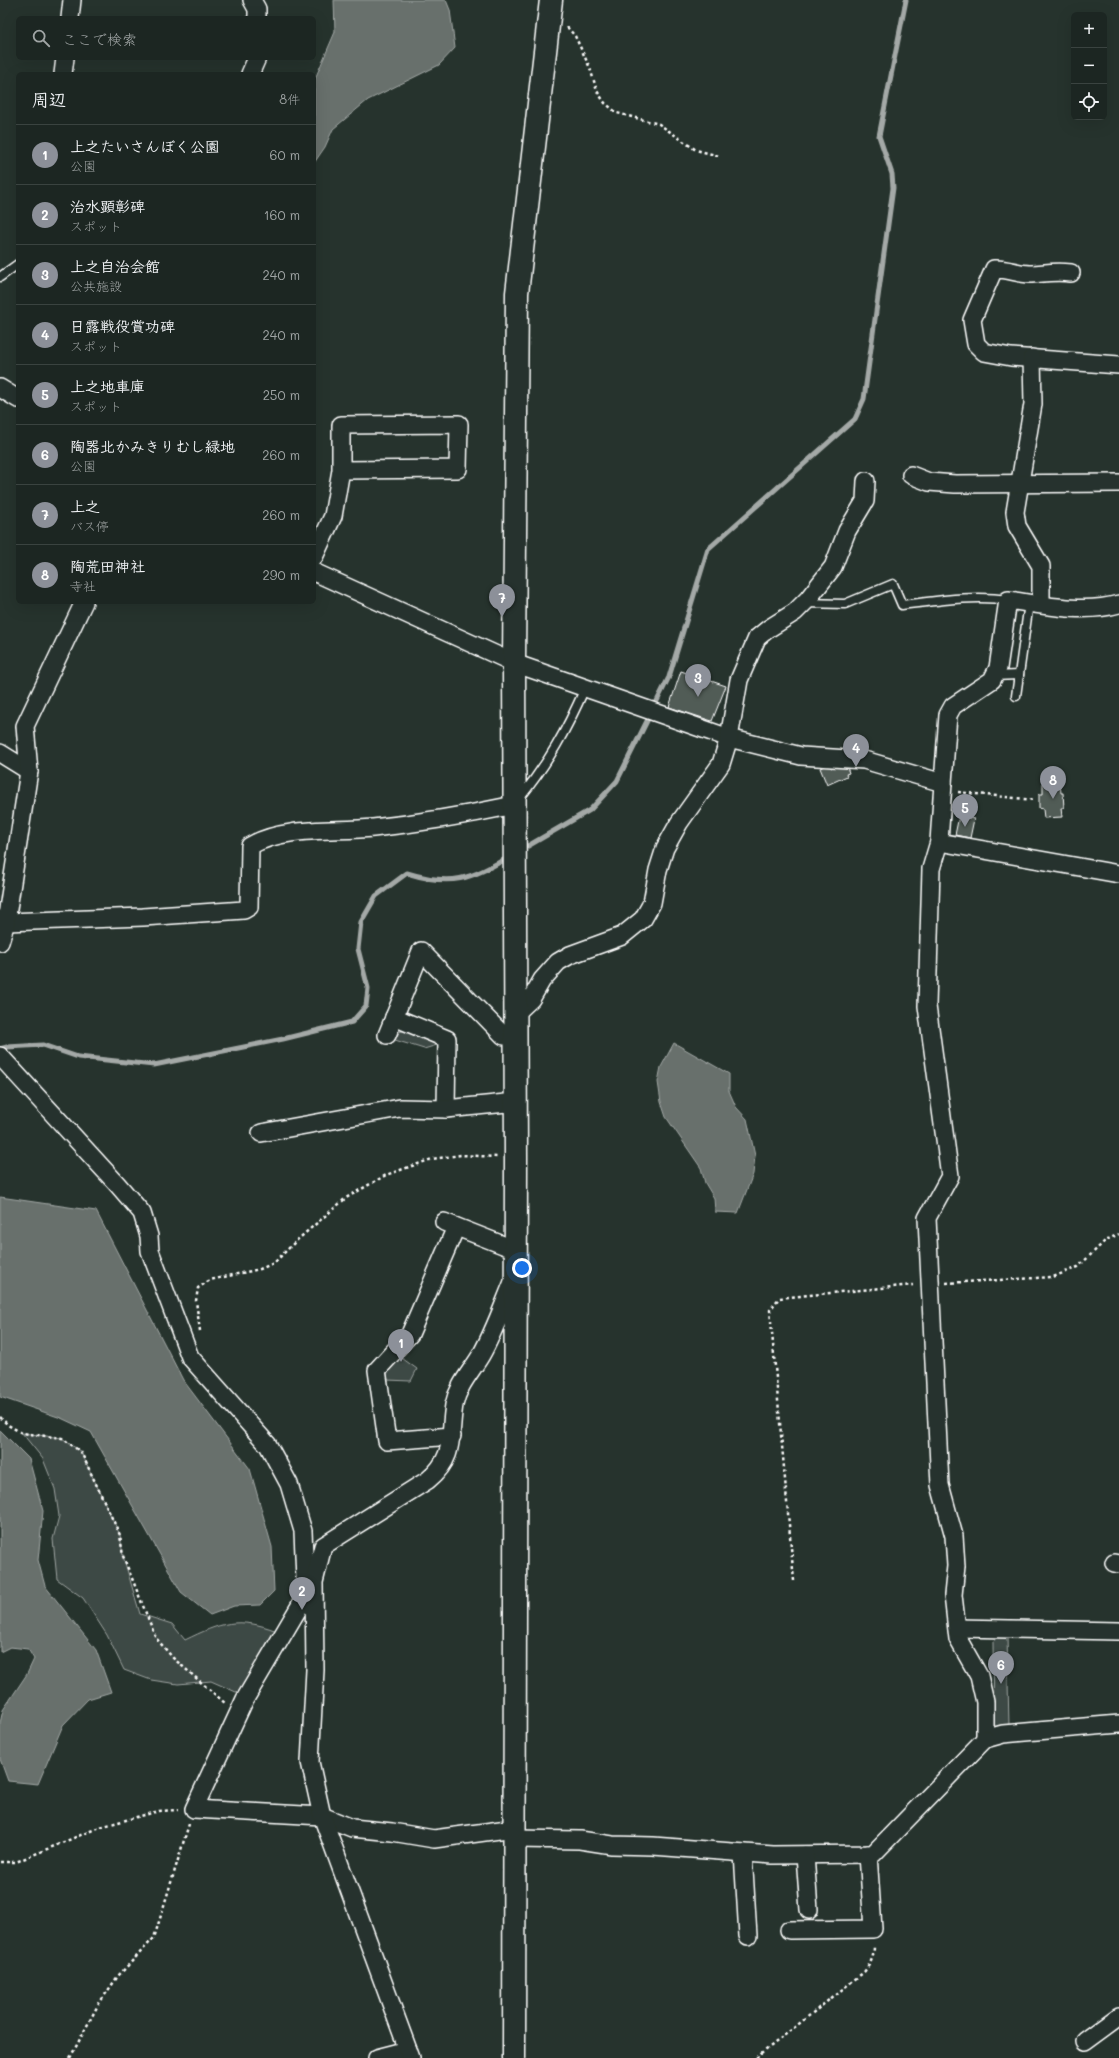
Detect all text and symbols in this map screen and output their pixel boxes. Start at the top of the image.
map controls [1071,12,1107,120]
button: + [1071,12,1107,48]
search box [16,16,316,60]
icon: search [30,27,52,49]
text: ここで検索 [62,29,137,49]
button: − [1071,48,1107,84]
button: locate [1071,84,1107,120]
text: 周辺 [32,88,66,110]
text: 8件 [279,90,300,107]
text: 上之たいさんぼく公園 [70,136,220,156]
text: 1 [42,146,48,163]
text: 60 m [270,146,300,163]
text: 公園 [70,157,96,174]
text: 治水顕彰碑 [70,196,145,216]
text: 2 [41,206,49,223]
text: 160 m [264,206,300,223]
text: スポット [70,217,122,234]
text: 上之自治会館 [70,256,160,276]
text: 3 [41,266,49,283]
text: 240 m [263,266,300,283]
text: 公共施設 [70,277,122,294]
text: 日露戦役賞功碑 [70,316,175,336]
text: 4 [41,326,49,343]
text: 240 m [263,326,300,343]
text: スポット [70,337,122,354]
text: 上之地車庫 [70,376,145,396]
text: 5 [41,386,49,403]
text: 250 m [263,386,300,403]
text: スポット [70,397,122,414]
text: 陶器北かみきりむし緑地 [70,436,235,456]
text: 6 [41,446,49,463]
text: 260 m [262,446,300,463]
text: 公園 [70,457,96,474]
text: 上之 [70,496,100,516]
text: 7 [41,506,49,523]
text: 260 m [262,506,300,523]
text: バス停 [70,517,109,534]
text: 陶荒田神社 [70,556,145,576]
text: 8 [41,566,49,583]
text: 290 m [263,566,300,583]
text: 寺社 [70,577,96,594]
pin: 7 [489,584,515,617]
pin: 3 [685,664,711,697]
pin: 4 [843,734,869,767]
pin: 8 [1040,766,1066,799]
pin: 5 [952,794,978,827]
your location [512,1258,532,1278]
pin: 1 [388,1329,414,1362]
pin: 2 [289,1577,315,1610]
pin: 6 [988,1651,1014,1684]

